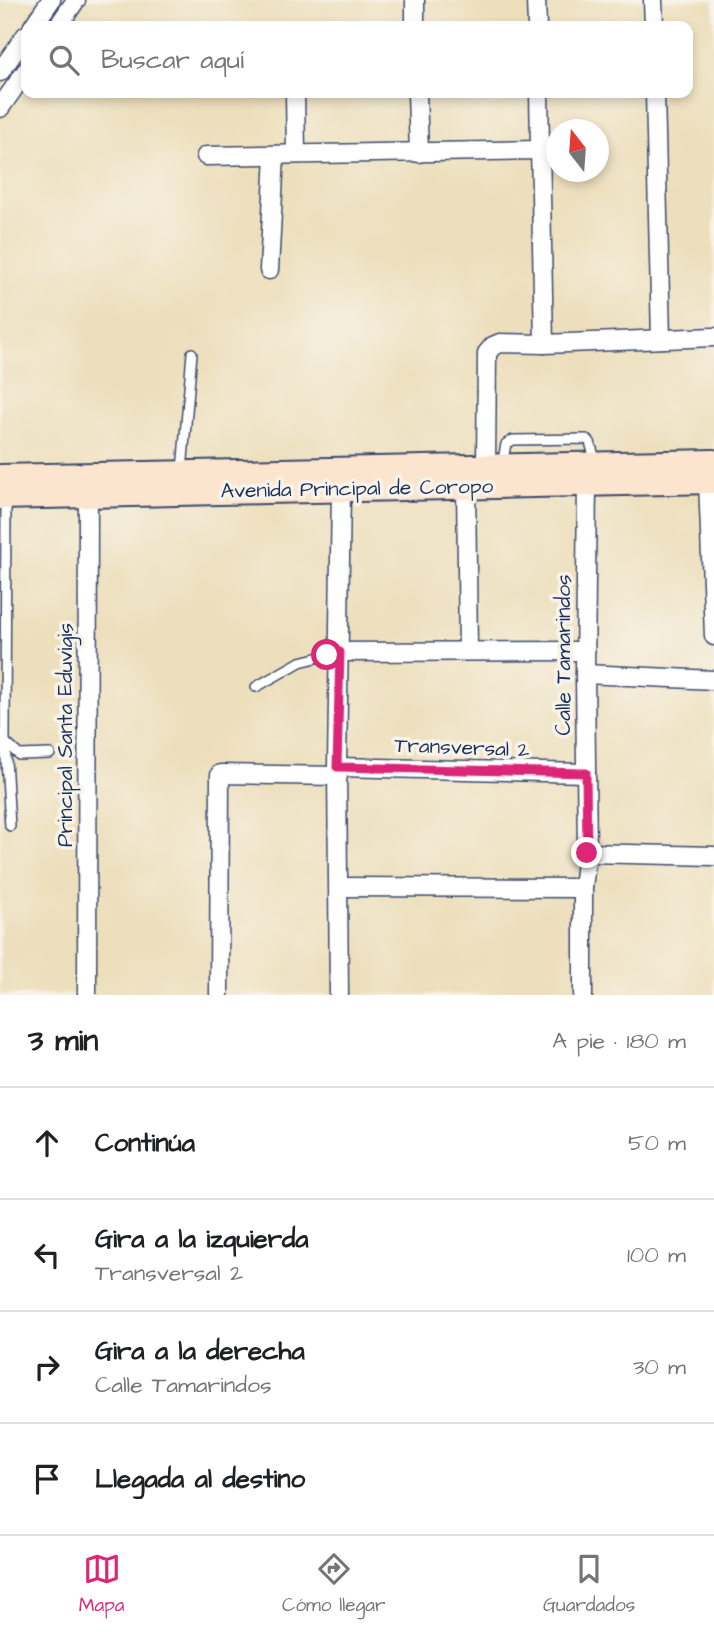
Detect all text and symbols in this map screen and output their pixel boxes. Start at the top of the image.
search box [21,21,693,98]
icon: search [45,41,83,79]
text: Buscar aquí [101,42,244,78]
north arrow [546,119,609,182]
street label: Avenida Principal de Coropo [220,472,494,506]
street label: Calle Tamarindos [549,574,578,736]
street label: Principal Santa Eduvigis [51,623,82,847]
route start [311,639,342,670]
street label: Transversal 2 [394,731,530,764]
route end [571,837,602,868]
text: 3 min [28,1020,98,1062]
text: A pie · 180 m [552,1025,686,1057]
icon: ahead [28,1124,66,1162]
text: Continúa [95,1125,195,1161]
text: 50 m [628,1127,686,1159]
text: Gira a la izquierda [95,1221,309,1257]
icon: left [28,1236,66,1274]
text: 100 m [627,1239,686,1271]
text: Transversal 2 [95,1257,243,1289]
text: Gira a la derecha [95,1333,305,1369]
icon: right [28,1348,66,1386]
text: 30 m [633,1351,686,1383]
text: Calle Tamarindos [95,1369,271,1401]
icon: arrive [28,1460,66,1498]
text: Llegada al destino [95,1461,305,1497]
tab: Mapa [79,1550,124,1619]
tab: Cómo llegar [282,1550,385,1619]
tab: Guardados [543,1550,635,1619]

